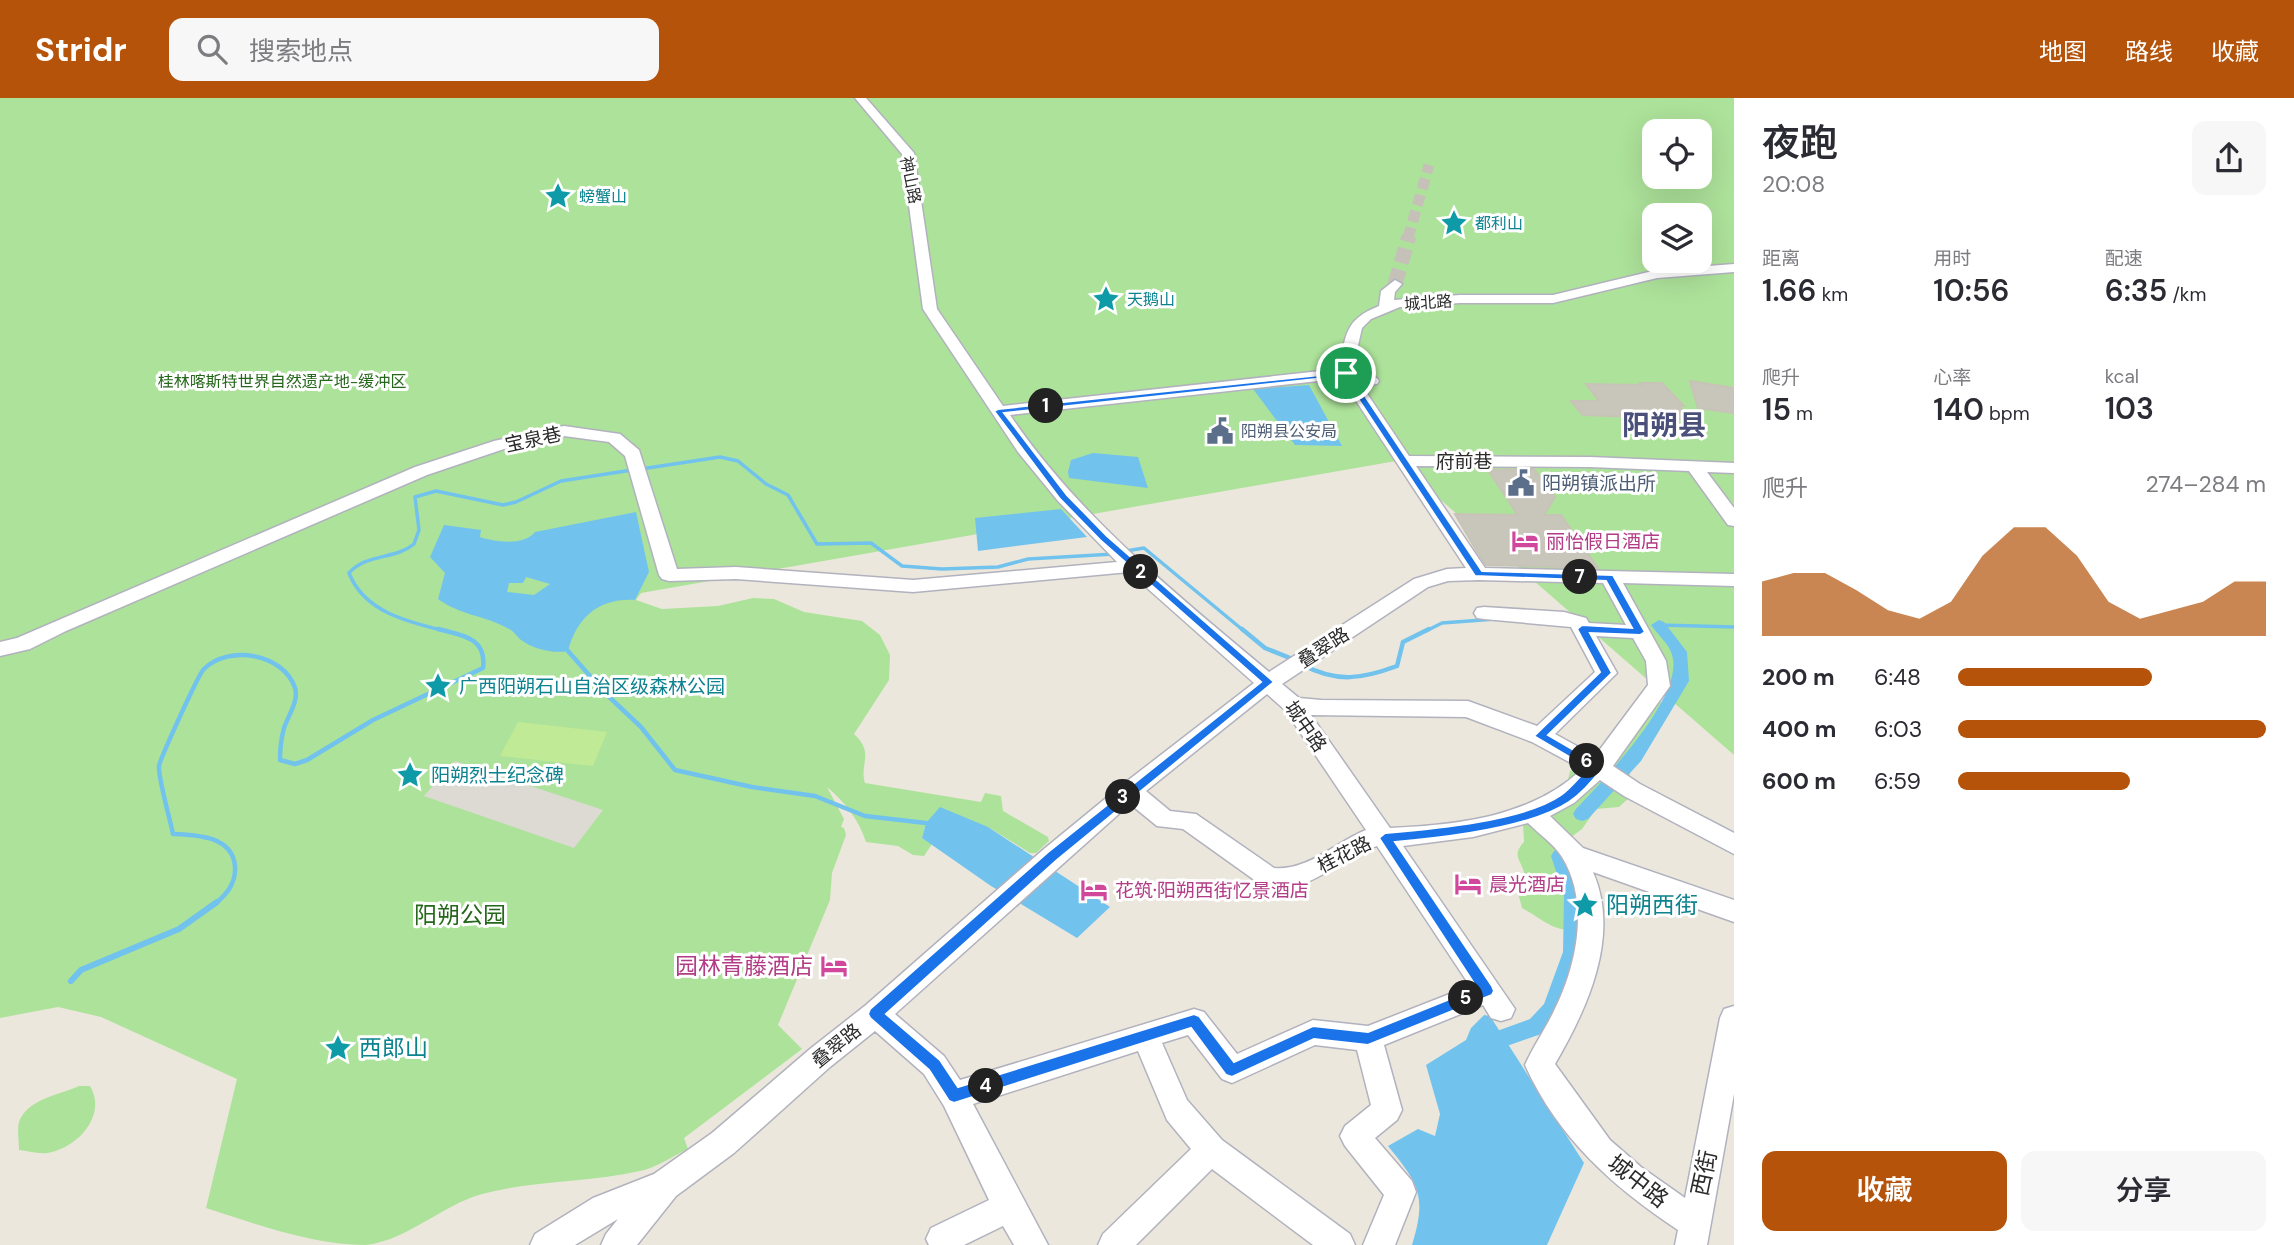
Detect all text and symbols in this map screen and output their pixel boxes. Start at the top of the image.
search box [169,18,659,81]
text: Stridr [35,28,127,71]
icon: search [193,30,231,68]
text: 搜索地点 [249,34,353,68]
text: 地图 [2039,36,2087,67]
text: 路线 [2125,36,2173,67]
text: 收藏 [2211,36,2259,67]
text: 夜跑 [1762,118,1838,168]
map controls [1642,119,1712,273]
button: locate [1642,119,1712,189]
button: share [2192,121,2266,195]
street label: 神山路 [895,154,926,206]
text: 20:08 [1762,169,1825,199]
place icon: 螃蟹山 [543,181,573,211]
place label: 螃蟹山 [579,186,627,207]
button: layers [1642,203,1712,273]
place icon: 都利山 [1439,208,1469,238]
place label: 都利山 [1475,213,1523,234]
text: 距离 [1762,246,1800,271]
text: 用时 [1933,246,1971,271]
text: 配速 [2105,246,2143,271]
text: 1.66 [1762,271,1817,310]
text: 10:56 [1933,271,2009,310]
text: 6:35 [2105,271,2167,310]
text: km [1817,282,1848,307]
text: /km [2167,282,2206,307]
place icon: 天鹅山 [1091,284,1121,314]
place label: 天鹅山 [1127,289,1175,310]
street label: 城北路 [1403,290,1453,315]
pin [1316,343,1376,403]
icon: arrive [1327,354,1365,392]
text: kcal [2105,364,2139,389]
text: 爬升 [1762,365,1800,390]
text: 心率 [1933,365,1971,390]
park label: 桂林喀斯特世界自然遗产地-缓冲区 [158,371,406,392]
pin: 1 [1028,388,1064,424]
text: 103 [2105,389,2154,428]
text: 15 [1762,390,1791,429]
text: 140 [1933,390,1984,429]
text: 1 [1042,393,1049,418]
text: m [1791,401,1813,426]
text: bpm [1984,401,2030,426]
district label: 阳朔县 [1622,407,1706,444]
public building icon: 阳朔县公安局 [1205,416,1235,446]
street label: 宝泉巷 [503,421,564,458]
place label: 阳朔县公安局 [1241,421,1337,442]
street label: 府前巷 [1435,449,1493,474]
public building icon: 阳朔镇派出所 [1506,468,1536,498]
text: 274–284 m [2145,469,2266,499]
place label: 阳朔镇派出所 [1542,471,1656,496]
text: 爬升 [1762,473,1808,503]
hotel icon: 丽怡假日酒店 [1510,526,1540,556]
place label: 丽怡假日酒店 [1546,529,1660,554]
pin: 2 [1124,554,1158,589]
text: 2 [1135,559,1146,584]
pin: 7 [1562,560,1598,594]
text: 7 [1574,564,1585,589]
street label: 叠翠路 [1293,621,1354,673]
text: 200 m [1762,662,1835,692]
text: 6:48 [1874,662,1921,692]
place icon: 广西阳朔石山自治区级森林公园 [423,671,453,701]
place label: 广西阳朔石山自治区级森林公园 [459,674,725,699]
street label: 城中路 [1279,696,1332,757]
text: 400 m [1762,714,1836,744]
text: 6:03 [1874,714,1922,744]
pin: 6 [1570,744,1604,778]
text: 6 [1580,748,1593,773]
place icon: 阳朔烈士纪念碑 [395,760,425,790]
place label: 阳朔烈士纪念碑 [431,763,564,788]
text: 600 m [1762,766,1836,796]
text: 6:59 [1874,766,1921,796]
pin: 3 [1106,780,1140,814]
text: 3 [1117,784,1128,809]
street label: 桂花路 [1313,830,1375,879]
hotel icon: 晨光酒店 [1453,869,1483,899]
place label: 晨光酒店 [1489,872,1565,897]
hotel icon: 花筑·阳朔西街忆景酒店 [1079,875,1109,905]
place label: 花筑·阳朔西街忆景酒店 [1115,878,1309,903]
place icon: 阳朔西街 [1570,890,1600,920]
place label: 阳朔西街 [1606,890,1698,920]
park label: 阳朔公园 [414,900,506,930]
place label: 园林青藤酒店 [675,951,813,981]
hotel icon: 园林青藤酒店 [819,951,849,981]
pin: 5 [1448,981,1484,1016]
text: 5 [1460,985,1471,1010]
street label: 叠翠路 [806,1018,866,1073]
place icon: 西郎山 [323,1033,353,1063]
place label: 西郎山 [359,1033,428,1063]
pin: 4 [968,1068,1004,1104]
text: 4 [979,1073,992,1098]
street label: 西街 [1685,1147,1723,1199]
street label: 城中路 [1602,1148,1674,1214]
button: 收藏 [1762,1151,2007,1231]
button: 分享 [2021,1151,2266,1231]

